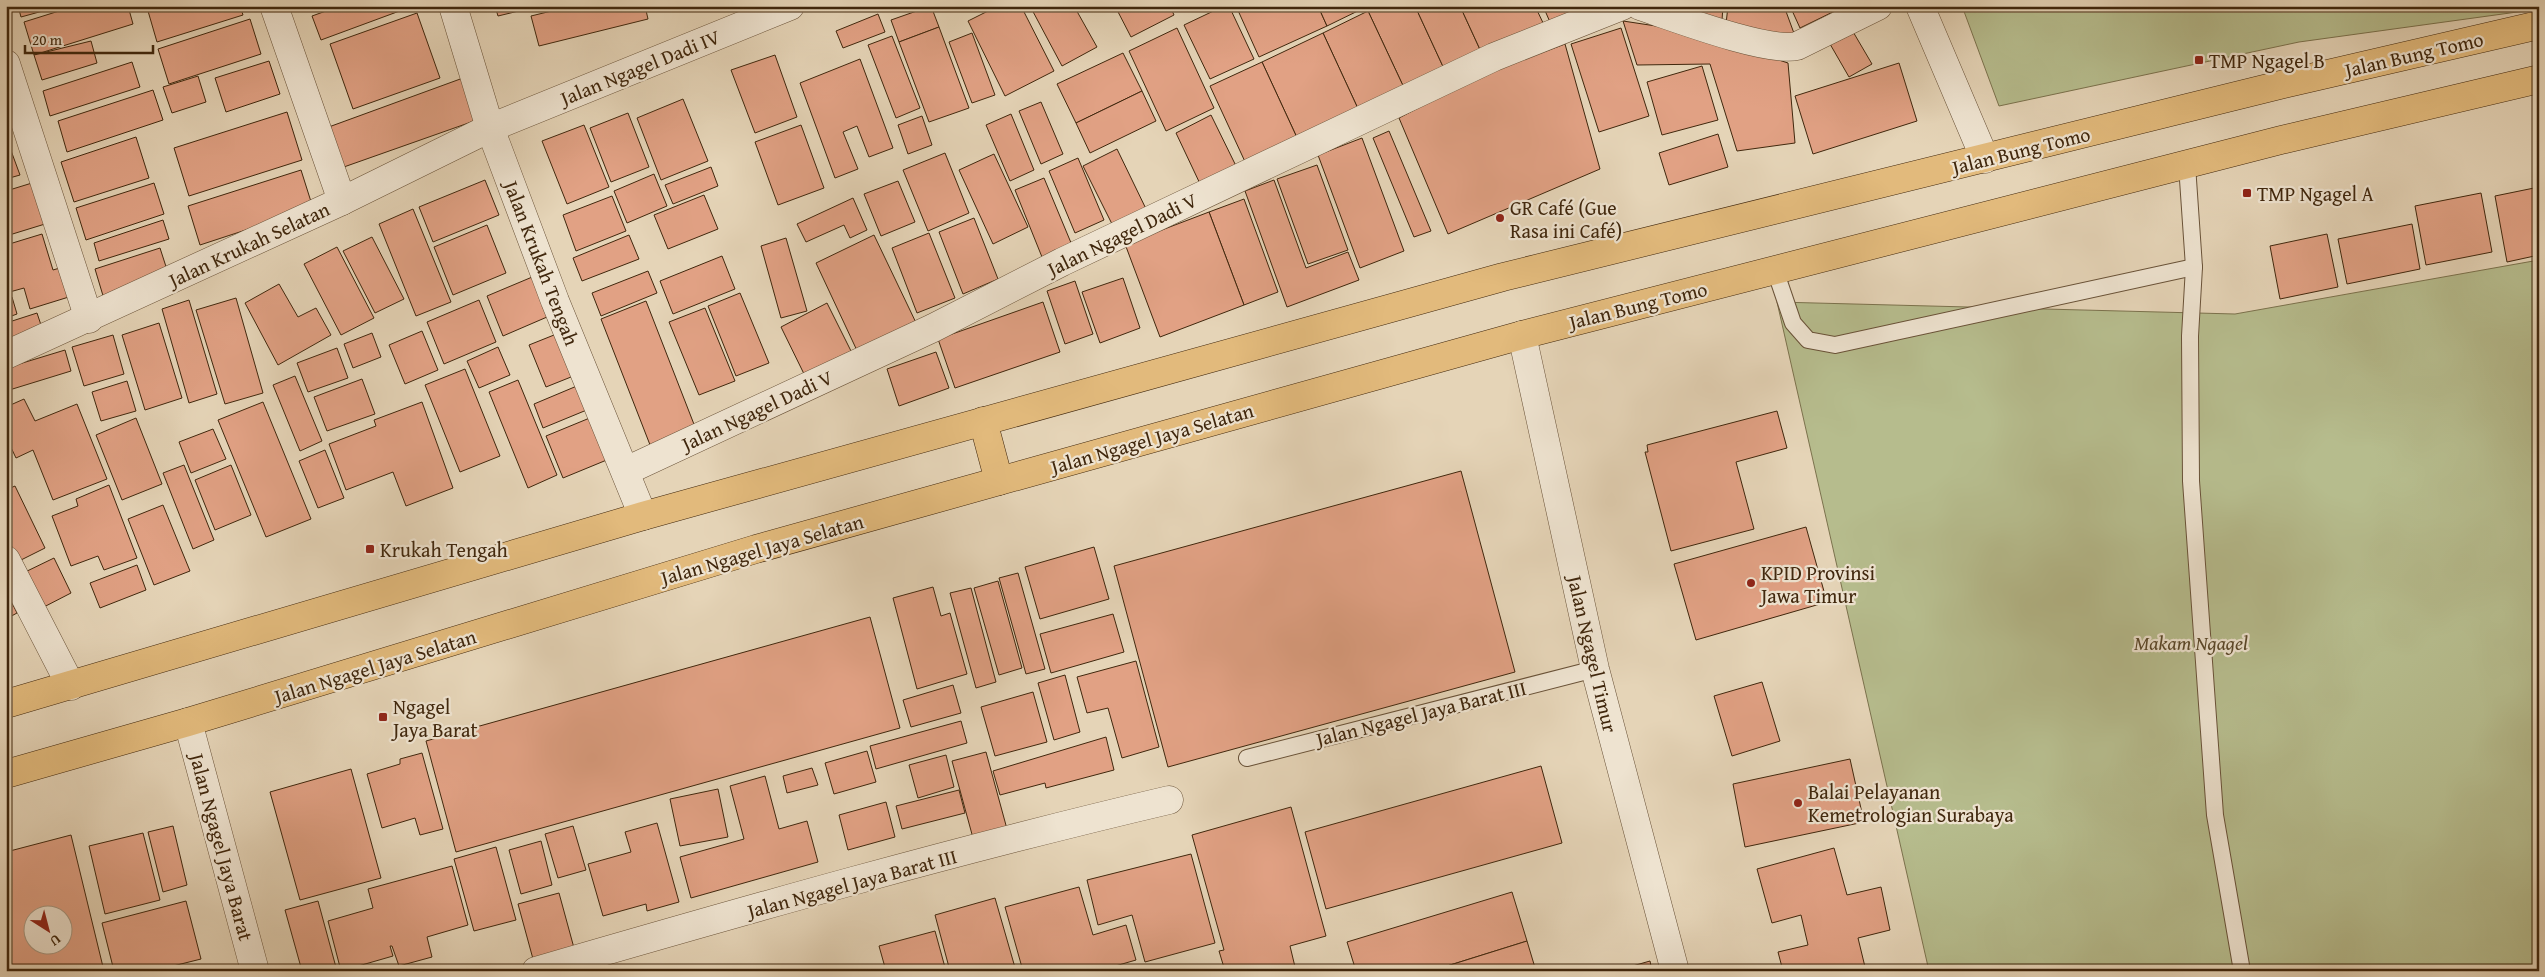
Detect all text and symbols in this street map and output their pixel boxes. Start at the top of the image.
scale bar [25,22,152,54]
street label: Jalan Ngagel Dadi IV [553,22,724,113]
street label: Jalan Bung Tomo [2339,24,2486,85]
text: 20 m [32,29,63,50]
place label: TMP Ngagel B [2209,46,2325,75]
marker: TMP Ngagel B [2193,54,2205,66]
street label: Jalan Bung Tomo [1946,119,2093,182]
street label: Jalan Krukah Tengah [496,174,587,350]
place label: TMP Ngagel A [2257,179,2374,208]
street label: Jalan Ngagel Dadi V [1039,185,1202,284]
marker: TMP Ngagel A [2241,187,2253,199]
place label: GR Café (Gue Rasa ini Café) [1510,193,1622,245]
street label: Jalan Krukah Selatan [161,194,334,295]
marker: GR Café (Gue Rasa ini Café) [1494,212,1506,224]
street label: Jalan Bung Tomo [1563,274,1710,337]
street label: Jalan Ngagel Dadi V [674,362,837,459]
street label: Jalan Ngagel Jaya Selatan [1044,395,1257,482]
street label: Jalan Ngagel Jaya Selatan [654,506,867,593]
place label: Krukah Tengah [380,535,508,564]
marker: Krukah Tengah [364,543,376,555]
place label: KPID Provinsi Jawa Timur [1758,558,1876,610]
street label: Jalan Ngagel Timur [1560,570,1625,735]
marker: KPID Provinsi Jawa Timur [1745,577,1757,589]
street label: Jalan Ngagel Jaya Selatan [268,622,479,711]
park label: Makam Ngagel [2134,628,2248,657]
street label: Jalan Ngagel Jaya Barat III [1310,673,1529,754]
place label: Ngagel Jaya Barat [390,692,478,744]
marker: Ngagel Jaya Barat [377,711,389,723]
street label: Jalan Ngagel Jaya Barat [182,747,261,944]
place label: Balai Pelayanan Kemetrologian Surabaya [1808,777,2014,829]
marker: Balai Pelayanan Kemetrologian Surabaya [1792,797,1804,809]
street label: Jalan Ngagel Jaya Barat III [741,841,960,926]
north arrow [22,904,72,954]
text: U [45,930,65,952]

